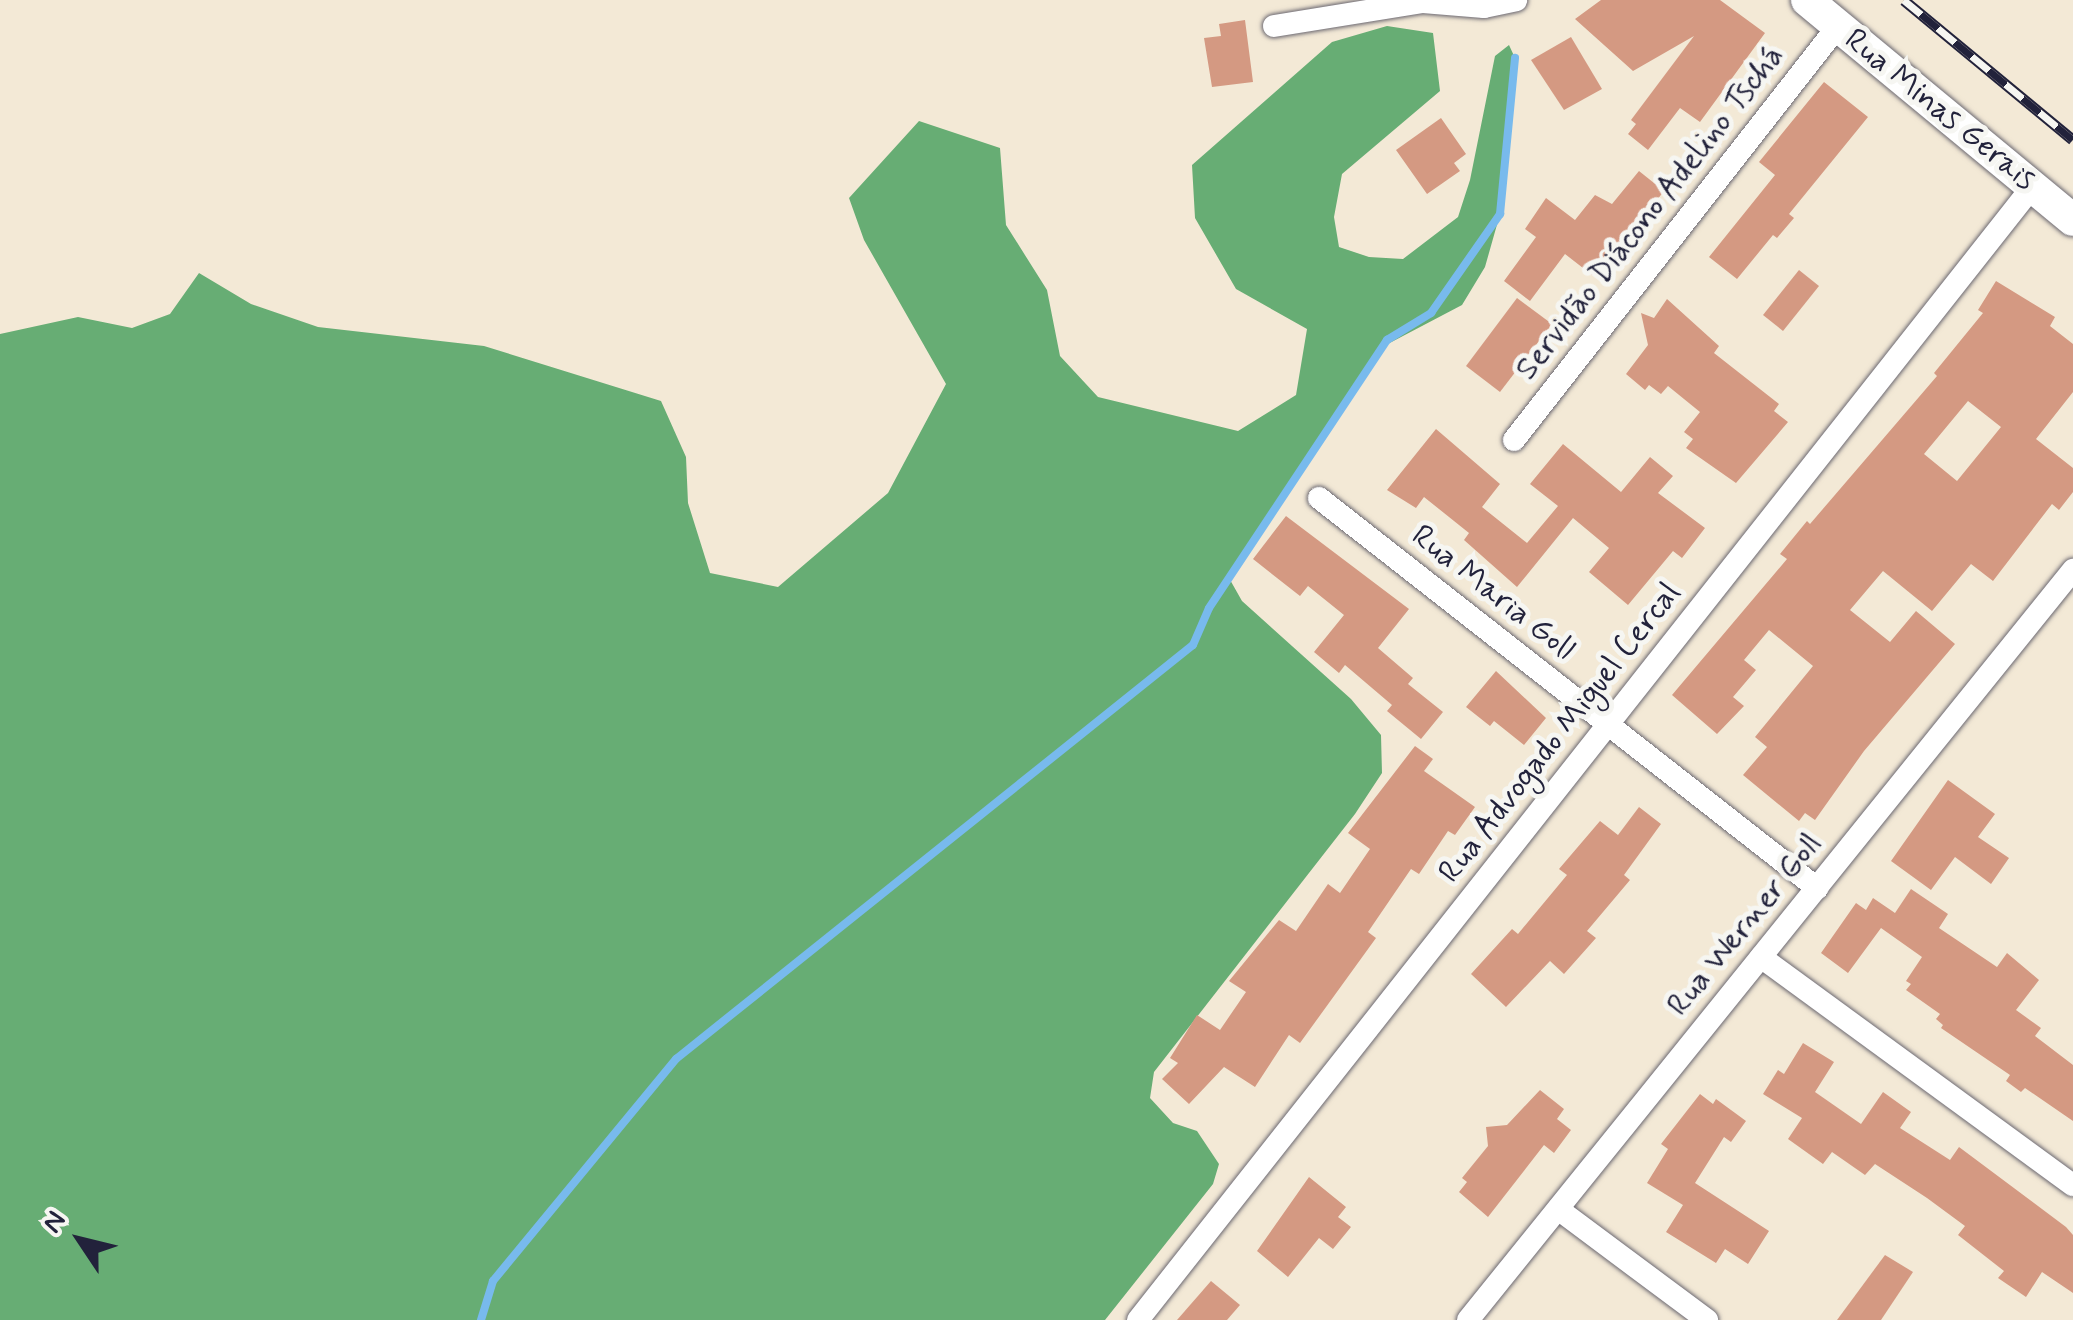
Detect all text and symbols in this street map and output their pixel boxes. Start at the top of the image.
street label: Rua Minas Gerais [1838,22,2042,198]
street label: Servidão Diácono Adelino Tschá [1508,39,1792,387]
street label: Rua Maria Goll [1403,516,1583,670]
street label: Rua Advogado Miguel Cercal [1430,574,1690,892]
street label: Rua Werner Goll [1660,826,1830,1024]
north arrow [30,1190,130,1290]
text: N [35,1204,76,1241]

